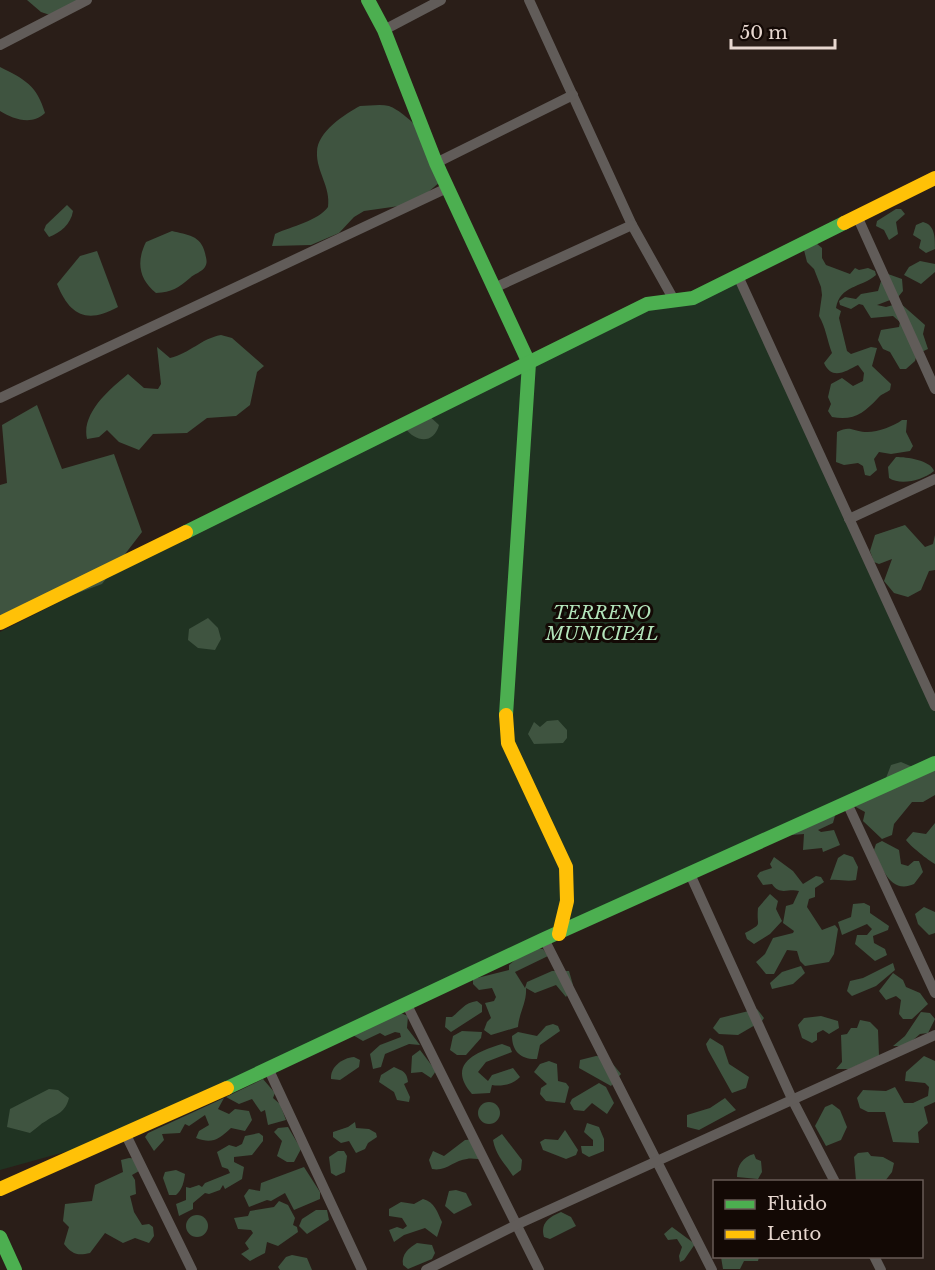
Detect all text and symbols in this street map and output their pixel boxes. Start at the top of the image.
scale bar [731,12,834,50]
text: 50 m [740,22,788,44]
park label: TERRENO MUNICIPAL [545,602,658,645]
legend [713,1180,923,1258]
text: Fluido [767,1193,827,1215]
text: Lento [767,1223,821,1245]

